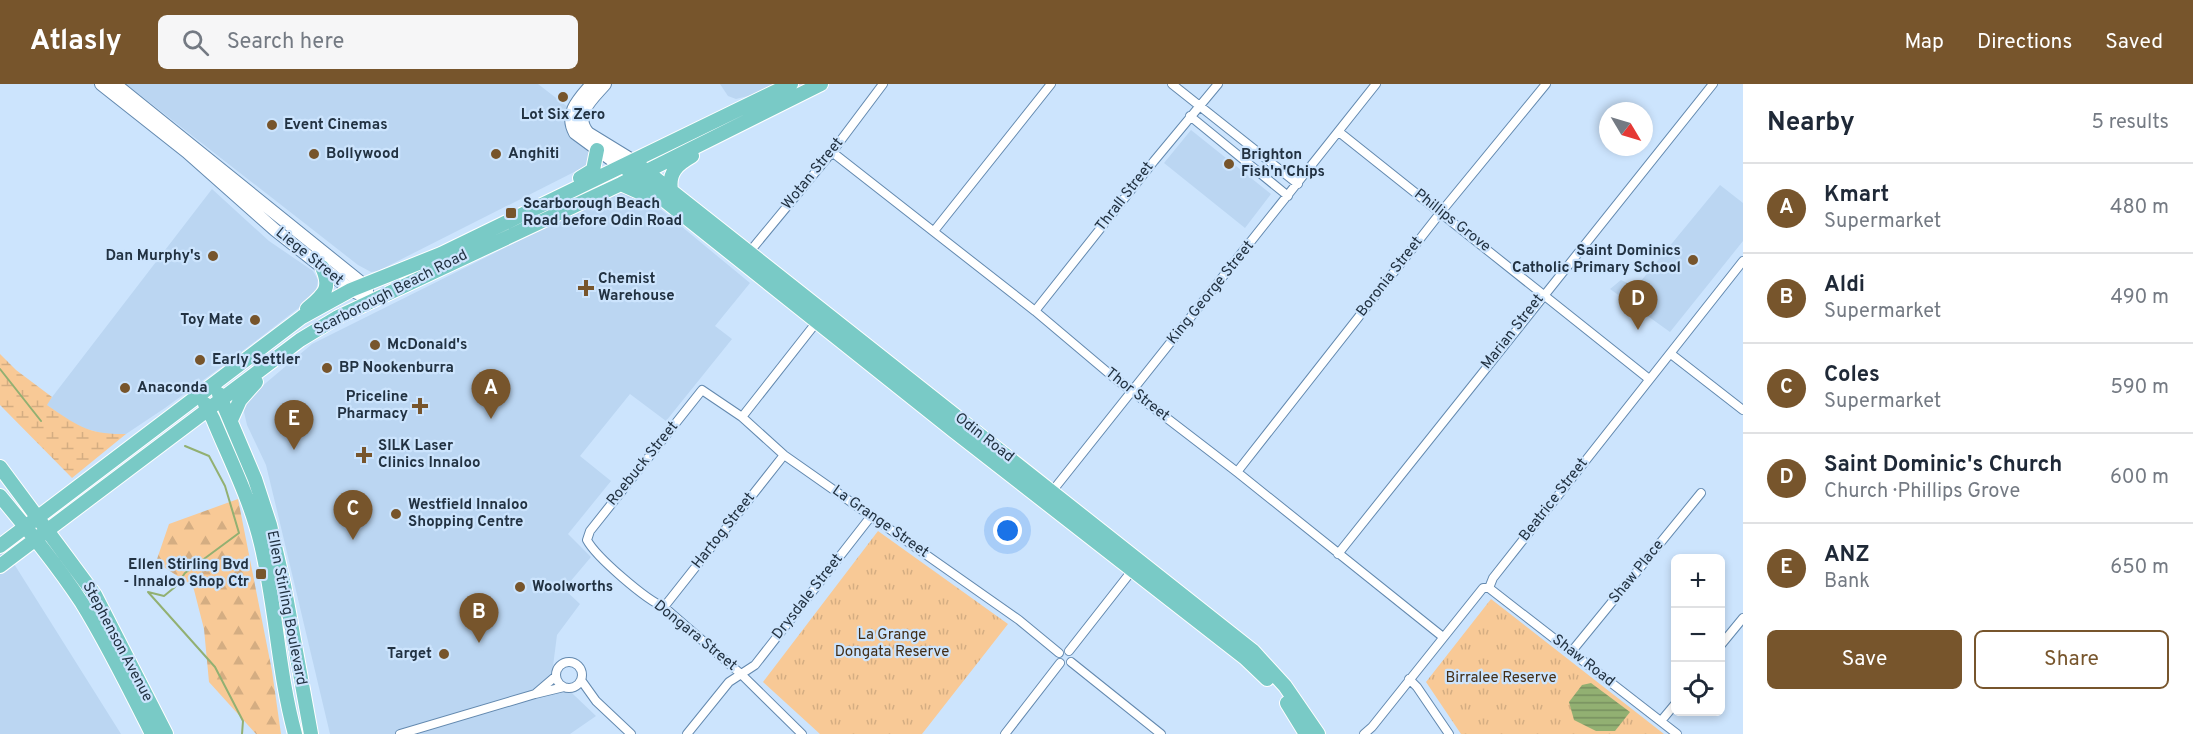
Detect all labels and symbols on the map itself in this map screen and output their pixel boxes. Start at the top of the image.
marker: Lot Six Zero [556,90,570,104]
north arrow [1599,102,1653,156]
place label: Lot Six Zero [521,106,605,125]
place label: Event Cinemas [284,116,388,135]
marker: Event Cinemas [265,118,279,132]
street label: Wotan Street [778,134,848,214]
place label: Bollywood [326,145,399,164]
place label: Anghiti [508,145,559,164]
place label: Brighton Fish'n'Chips [1241,146,1325,182]
marker: Bollywood [307,147,321,161]
marker: Anghiti [489,147,503,161]
marker: Brighton Fish'n'Chips [1222,157,1236,171]
street label: Thrall Street [1092,158,1158,236]
street label: Phillips Grove [1410,185,1494,257]
place label: Scarborough Beach Road before Odin Road [523,195,682,231]
marker: Scarborough Beach Road before Odin Road [504,206,518,220]
street label: Liege Street [271,224,347,290]
street label: Boronia Street [1353,233,1427,321]
street label: King George Street [1163,237,1259,349]
place label: Saint Dominics Catholic Primary School [1512,242,1681,278]
street label: Scarborough Beach Road [311,246,471,340]
place label: Dan Murphy's [105,247,201,266]
marker: Dan Murphy's [206,249,220,263]
marker: Saint Dominics Catholic Primary School [1686,253,1700,267]
place label: Chemist Warehouse [598,270,675,306]
pin: D [1618,280,1658,330]
marker: Chemist Warehouse [579,281,593,295]
street label: Marian Street [1478,290,1548,374]
place label: Toy Mate [180,311,243,330]
marker: Toy Mate [248,313,262,327]
place label: McDonald's [387,336,467,355]
marker: McDonald's [368,338,382,352]
place label: Early Settler [212,351,301,370]
marker: Early Settler [193,353,207,367]
place label: BP Nookenburra [339,359,454,378]
marker: BP Nookenburra [320,361,334,375]
street label: Thor Street [1101,364,1173,426]
pin: A [472,370,510,419]
place label: Anaconda [137,379,207,398]
marker: Anaconda [118,381,132,395]
place label: Priceline Pharmacy [337,388,408,424]
marker: Priceline Pharmacy [413,399,427,413]
pin: E [274,400,314,450]
street label: Odin Road [951,409,1017,467]
street label: Roebuck Street [603,418,683,510]
place label: SILK Laser Clinics Innaloo [378,437,481,473]
marker: SILK Laser Clinics Innaloo [355,446,373,464]
street label: Beatrice Street [1515,454,1593,546]
street label: La Grange Street [828,482,932,562]
street label: Hartog Street [688,489,760,573]
pin: C [334,490,372,540]
place label: Westfield Innaloo Shopping Centre [408,496,528,532]
marker: Westfield Innaloo Shopping Centre [389,507,403,521]
your location [993,516,1022,545]
street label: Ellen Stirling Boulevard [262,529,310,687]
street label: Shaw Place [1605,536,1669,608]
street label: Drysdale Street [769,550,847,644]
place label: Ellen Stirling Bvd - Innaloo Shop Ctr [123,556,250,592]
marker: Ellen Stirling Bvd - Innaloo Shop Ctr [254,567,268,581]
place label: Woolworths [532,578,613,597]
street label: Stephenson Avenue [77,579,157,705]
marker: Woolworths [513,580,527,594]
pin: B [460,594,498,643]
street label: Dongara Street [649,597,741,675]
park label: La Grange Dongata Reserve [835,626,949,662]
street label: Shaw Road [1548,631,1618,691]
place label: Target [387,645,432,664]
marker: Target [437,647,451,661]
park label: Birralee Reserve [1446,669,1556,688]

